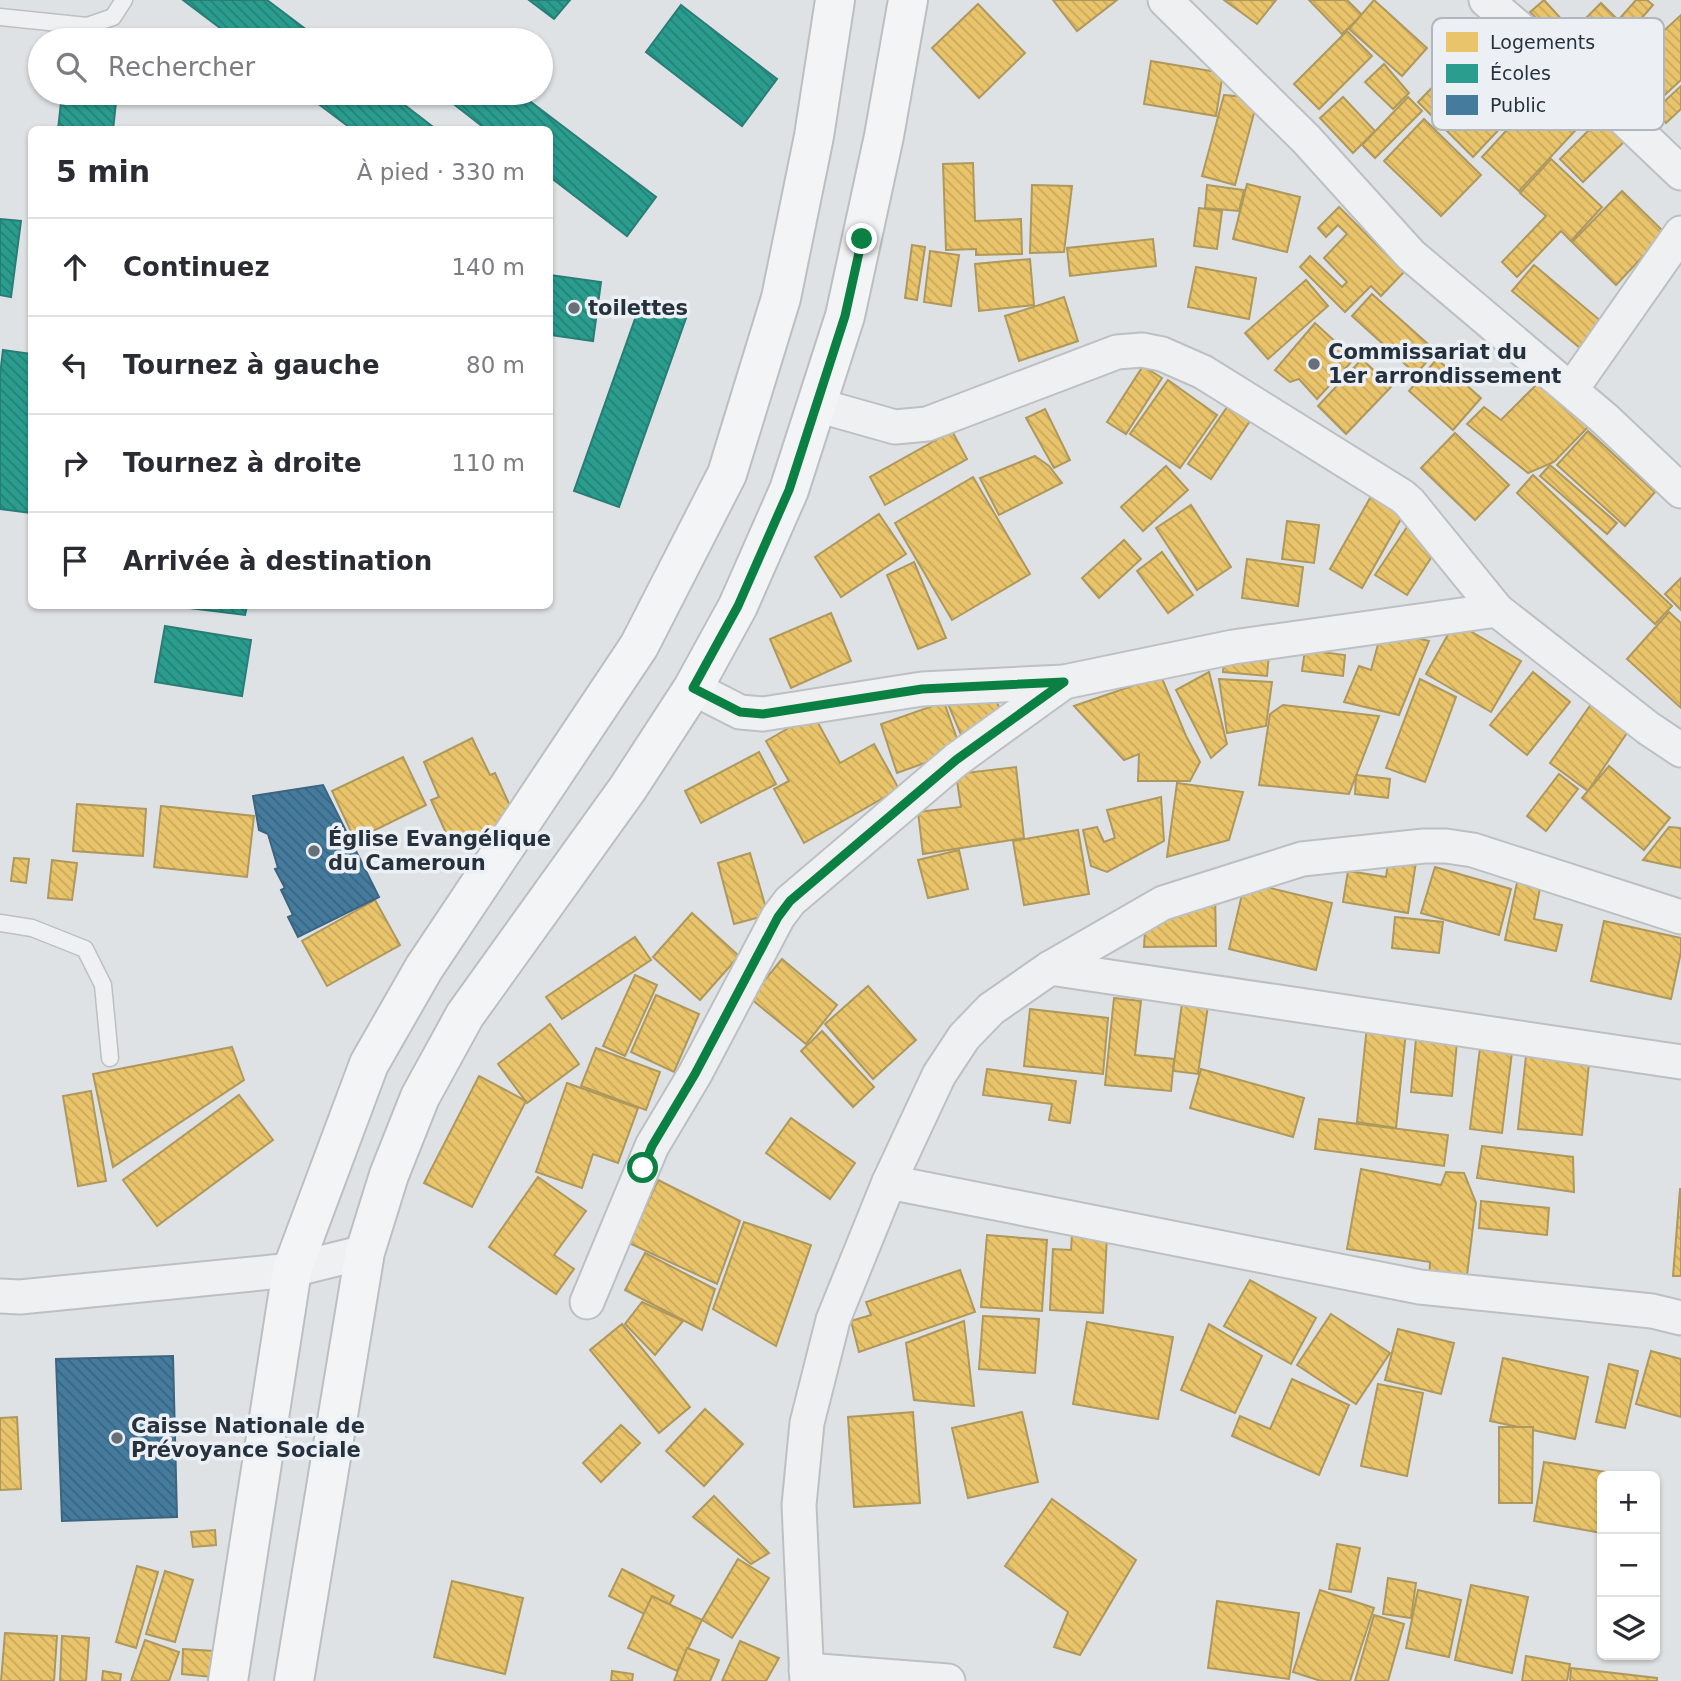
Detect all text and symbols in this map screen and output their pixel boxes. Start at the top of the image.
legend [1432,18,1664,130]
search box [28,28,553,105]
text: Logements [1490,31,1595,53]
icon: search [52,48,90,86]
text: Rechercher [108,52,255,82]
text: Écoles [1490,62,1551,84]
text: Public [1490,94,1546,116]
text: 5 min [56,154,150,189]
text: À pied · 330 m [357,159,525,185]
route end [846,223,877,254]
icon: ahead [56,248,94,286]
text: Continuez [123,252,270,282]
text: 140 m [451,254,525,280]
place label: toilettes [588,296,688,320]
marker: toilettes [566,300,582,316]
place label: Commissariat du 1er arrondissement [1328,340,1561,388]
icon: left [56,346,94,384]
text: Tournez à gauche [123,350,380,380]
text: 80 m [466,352,525,378]
marker: Commissariat du 1er arrondissement [1306,356,1322,372]
icon: right [56,444,94,482]
text: Tournez à droite [123,448,362,478]
text: 110 m [451,450,525,476]
icon: arrive [56,542,94,580]
text: Arrivée à destination [123,546,432,576]
place label: Église Evangélique du Cameroun [328,826,551,875]
marker: Église Evangélique du Cameroun [306,843,322,859]
route start [627,1152,658,1183]
place label: Caisse Nationale de Prévoyance Sociale [131,1414,365,1462]
marker: Caisse Nationale de Prévoyance Sociale [109,1430,125,1446]
map controls [1597,1471,1660,1660]
button: + [1597,1471,1660,1534]
button: − [1597,1534,1660,1597]
button: layers [1597,1597,1660,1660]

